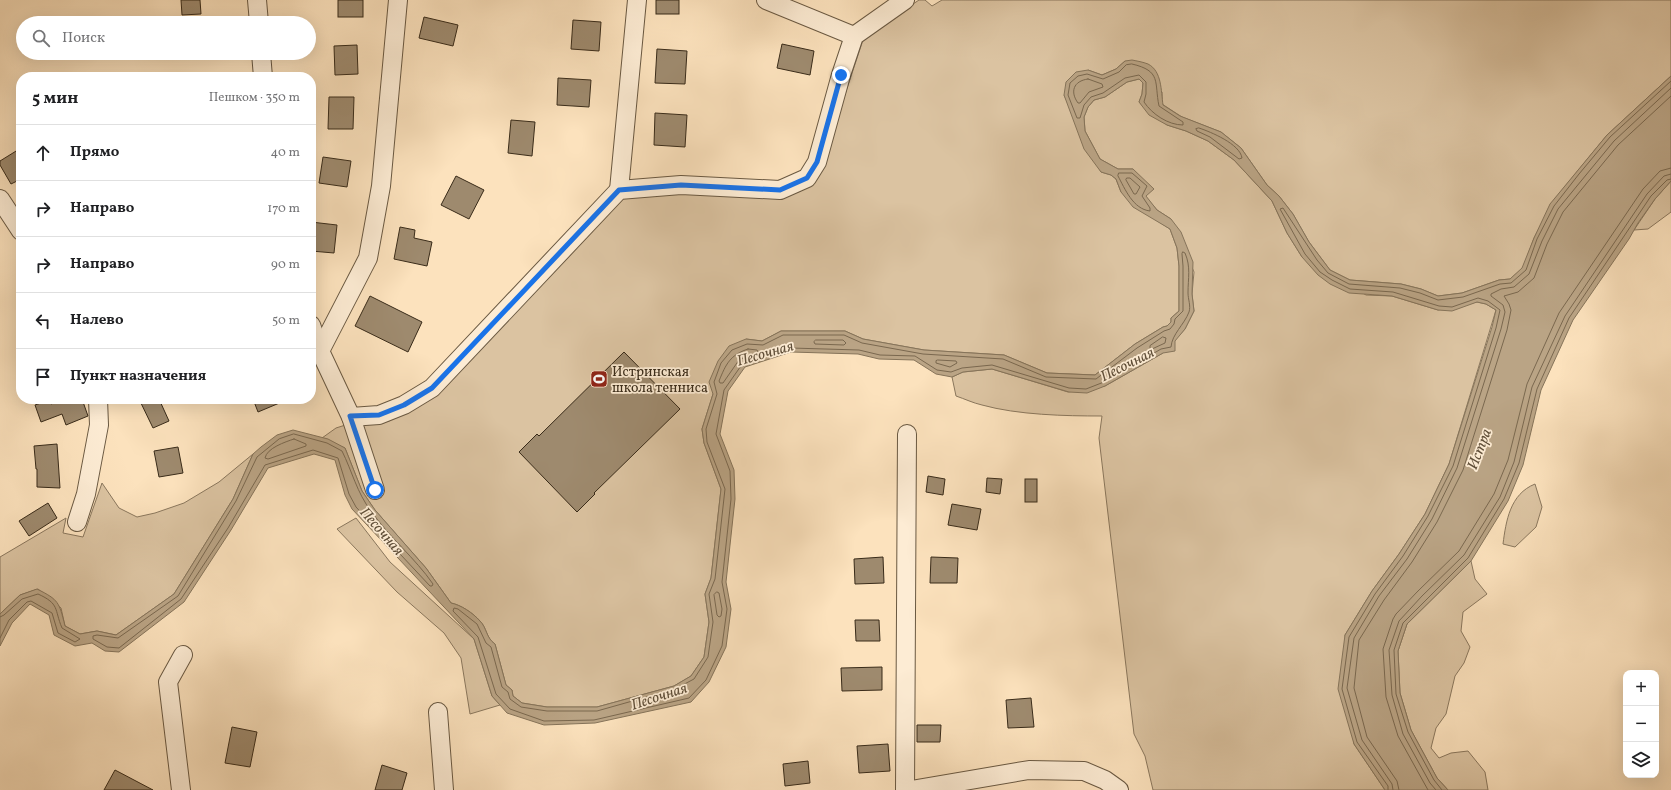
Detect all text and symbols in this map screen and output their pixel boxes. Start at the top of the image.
search box [16,16,316,60]
icon: search [30,27,52,49]
text: Поиск [62,28,105,49]
route end [832,66,850,84]
text: 5 мин [32,87,78,110]
text: Пешком · 350 m [209,89,300,107]
icon: ahead [32,142,54,164]
text: Прямо [70,142,119,163]
text: 40 m [271,144,300,162]
icon: right [32,198,54,220]
text: Направо [70,198,134,219]
text: 170 m [267,200,300,218]
icon: right [32,254,54,276]
text: Направо [70,254,134,275]
text: 90 m [271,256,300,274]
icon: left [32,310,54,332]
text: Налево [70,310,124,331]
text: 50 m [272,312,300,330]
water label: Песочная [735,336,796,373]
water label: Песочная [1097,343,1158,388]
place label: Истринская школа тенниса [612,363,708,398]
icon: arrive [32,366,54,388]
text: Пункт назначения [70,366,206,387]
sports icon: Истринская школа тенниса [589,369,609,389]
water label: Истра [1463,426,1498,473]
route start [366,481,384,499]
water label: Песочная [354,503,408,561]
map controls [1623,670,1659,778]
button: + [1623,670,1659,706]
water label: Песочная [629,678,690,716]
button: − [1623,706,1659,742]
button: layers [1623,742,1659,778]

